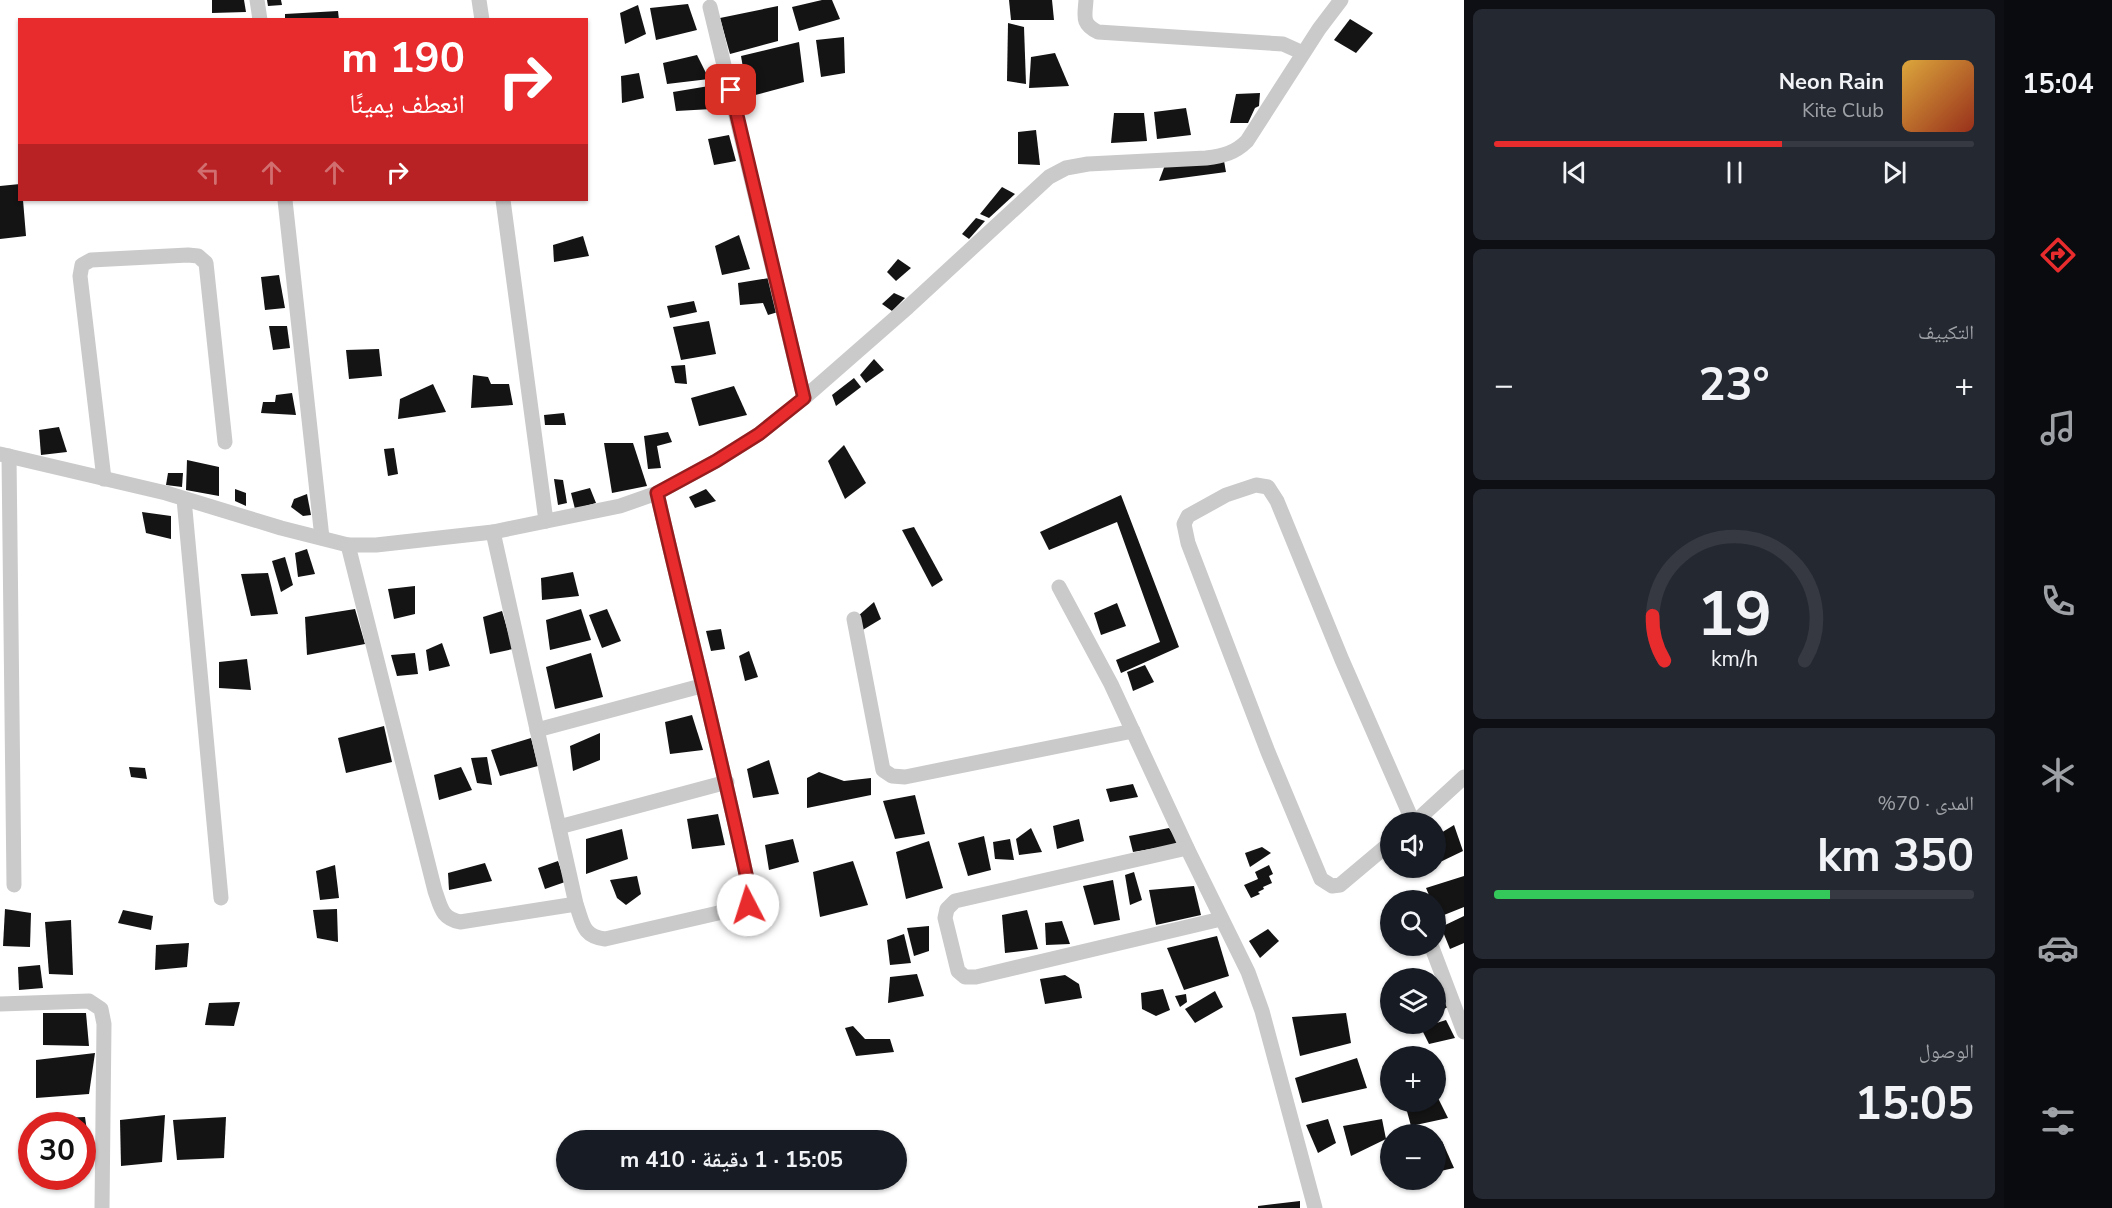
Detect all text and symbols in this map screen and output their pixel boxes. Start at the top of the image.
text: 190 m [341,30,465,87]
icon: right [486,42,564,120]
pin [705,64,756,115]
text: 15:04 [2022,66,2094,103]
text: Neon Rain [1779,67,1884,97]
icon: arrive [714,73,747,106]
text: انعطف يمينًا [349,86,465,123]
text: Kite Club [1802,97,1884,124]
icon: left [192,156,225,189]
icon: ahead [255,156,288,189]
icon: ahead [318,156,351,189]
icon: right [381,156,414,189]
icon: previous [1558,156,1591,189]
icon: pause [1718,156,1751,189]
icon: next [1878,156,1911,189]
icon: directions [2037,234,2079,276]
text: التكييف [1918,319,1974,346]
text: 23° [1698,355,1770,416]
text: − [1494,363,1514,408]
text: + [1954,363,1974,408]
icon: music [2037,407,2079,449]
text: 19 [1697,572,1771,657]
icon: phone [2037,580,2079,622]
text: km/h [1710,644,1758,674]
icon: climate [2037,754,2079,796]
text: المدى · 70% [1877,790,1974,817]
map controls [1380,812,1446,1190]
button: sound [1380,812,1446,878]
text: 350 km [1817,826,1974,887]
position arrow [716,873,780,937]
button: search [1380,890,1446,956]
icon: car [2037,927,2079,969]
button: layers [1380,968,1446,1034]
text: الوصول [1919,1038,1974,1065]
button: + [1380,1046,1446,1112]
text: 15:05 [1855,1074,1974,1135]
icon: filters [2037,1100,2079,1142]
speed limit sign: 30 [18,1112,96,1190]
button: − [1380,1124,1446,1190]
text: 15:05 · 1 دقيقة · 410 m [620,1145,843,1175]

